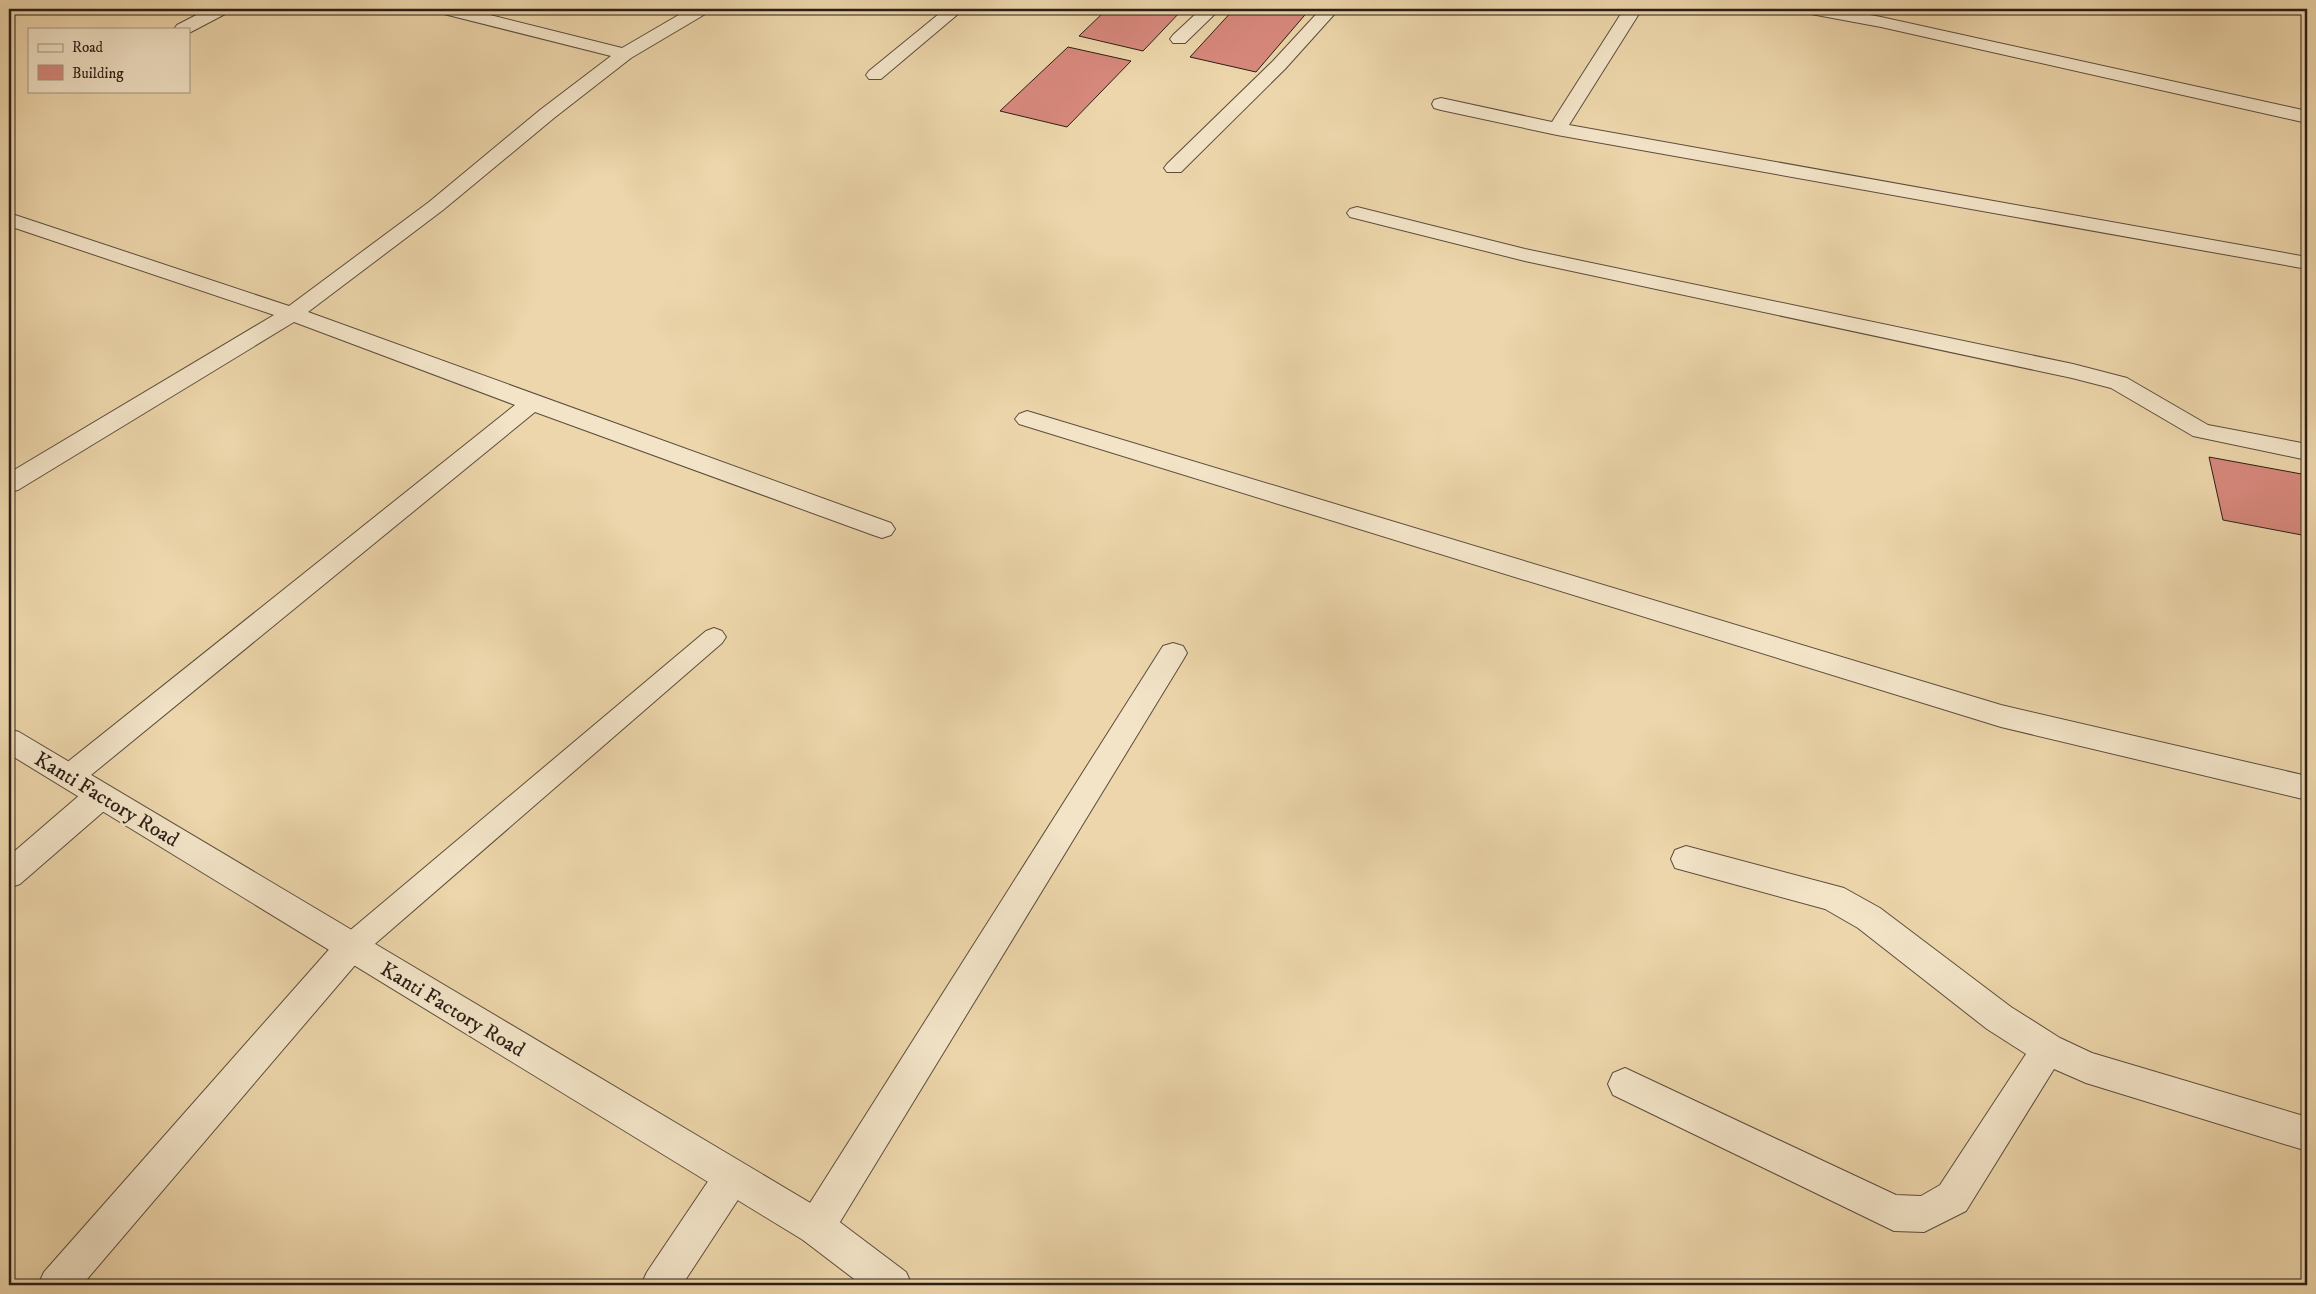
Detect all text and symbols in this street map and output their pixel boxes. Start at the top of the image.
legend [28,28,190,92]
text: Road [72,38,104,57]
text: Building [72,64,124,83]
street label: Kanti Factory Road [29,746,184,854]
street label: Kanti Factory Road [375,956,530,1064]

